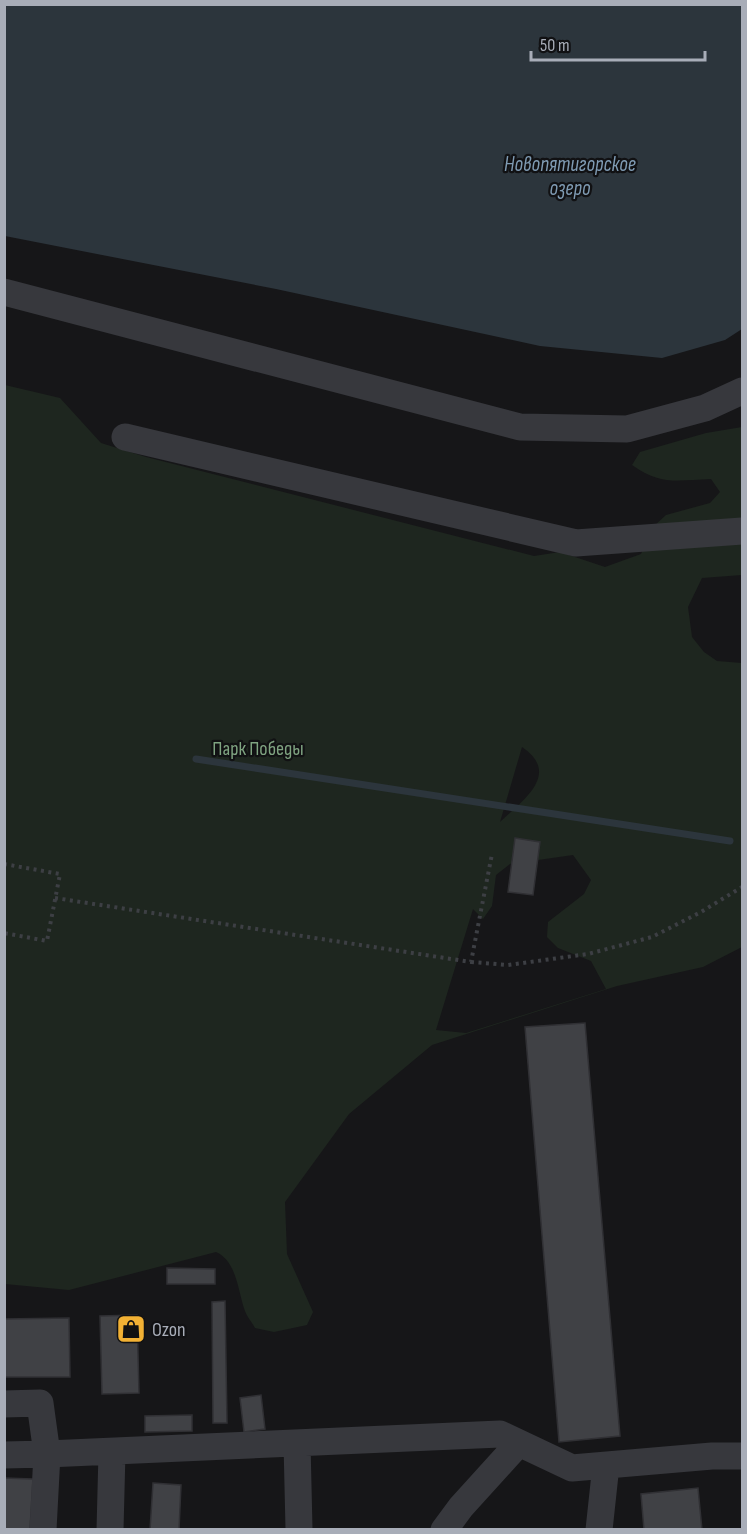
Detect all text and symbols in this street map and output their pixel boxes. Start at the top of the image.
scale bar [531,24,705,62]
text: 50 m [540,35,570,56]
water label: Новопятигорское озеро [504,152,636,201]
park label: Парк Победы [212,737,304,761]
shop icon: Ozon [115,1313,147,1345]
place label: Ozon [152,1318,186,1342]

